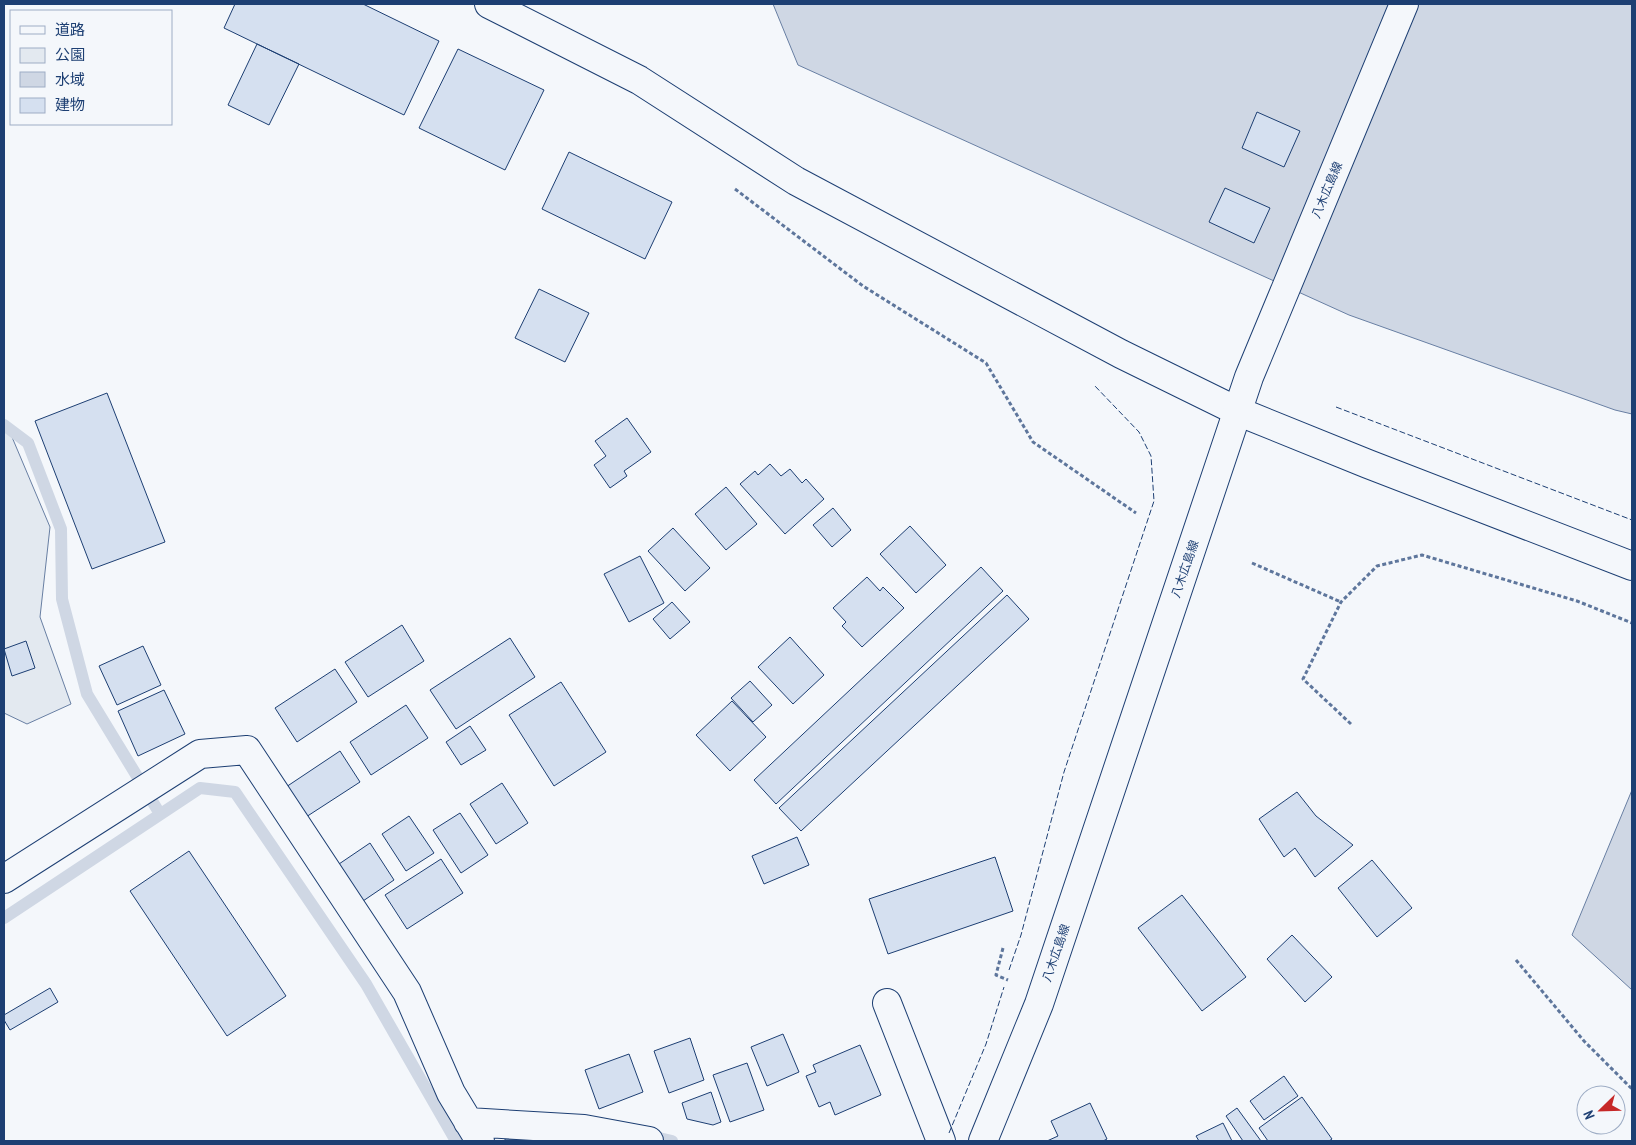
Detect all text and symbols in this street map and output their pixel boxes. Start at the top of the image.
legend [10,10,172,125]
text: 道路 [55,20,85,39]
text: 公園 [55,45,85,64]
text: 水域 [55,70,85,89]
text: 建物 [55,95,85,114]
street label: 八木広島線 [1308,159,1345,220]
street label: 八木広島線 [1168,538,1201,600]
street label: 八木広島線 [1039,922,1072,984]
north arrow [1576,1085,1626,1135]
text: N [1579,1108,1599,1122]

